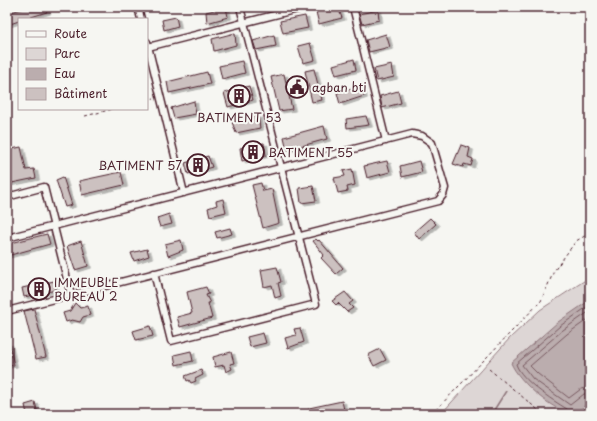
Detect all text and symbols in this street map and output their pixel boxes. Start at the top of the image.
legend [18,18,148,110]
text: Route [54,24,87,42]
text: Parc [54,44,80,62]
text: Eau [54,64,76,82]
public building icon: agban bti [284,74,310,100]
place label: agban bti [312,78,367,96]
building icon: BATIMENT 53 [226,83,252,109]
text: Bâtiment [54,84,107,102]
place label: BATIMENT 53 [197,108,281,126]
building icon: BATIMENT 55 [240,139,266,165]
place label: BATIMENT 55 [268,143,353,161]
building icon: BATIMENT 57 [185,152,211,178]
place label: BATIMENT 57 [98,156,182,174]
place label: IMMEUBLE BUREAU 2 [54,273,119,305]
building icon: IMMEUBLE BUREAU 2 [26,276,52,302]

